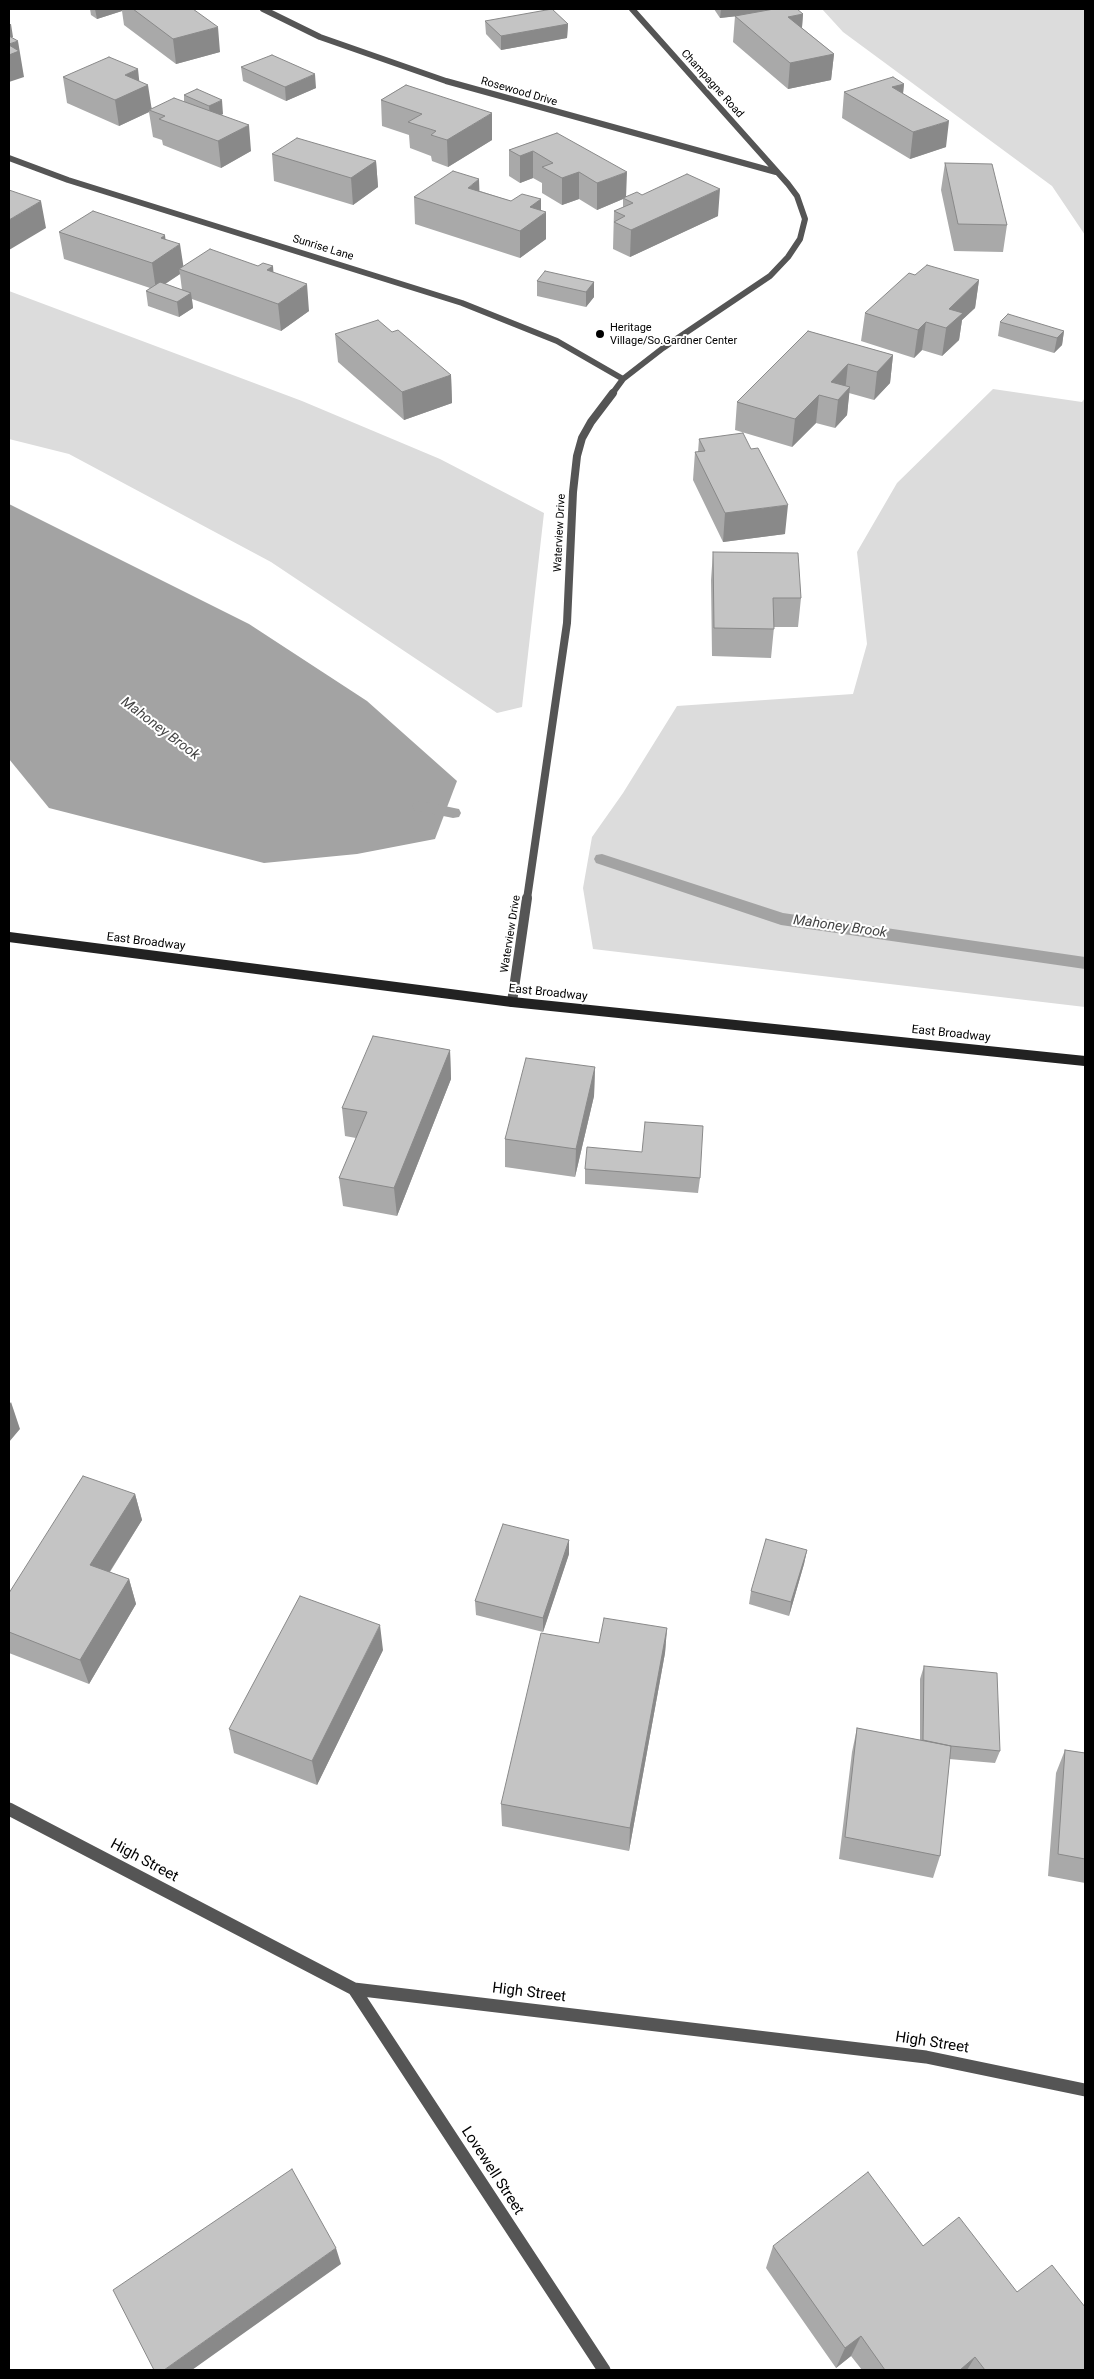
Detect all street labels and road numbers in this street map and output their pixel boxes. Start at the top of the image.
street label: Champagne Road [678,47,746,121]
street label: Rosewood Drive [479,75,559,109]
street label: Sunrise Lane [291,232,355,264]
street label: Waterview Drive [551,494,569,572]
street label: Waterview Drive [498,894,524,974]
street label: East Broadway [106,930,186,954]
street label: East Broadway [508,982,588,1004]
street label: East Broadway [911,1023,991,1045]
street label: High Street [107,1836,181,1886]
street label: High Street [491,1980,567,2006]
street label: High Street [894,2028,970,2058]
street label: Lovewell Street [457,2124,527,2218]

